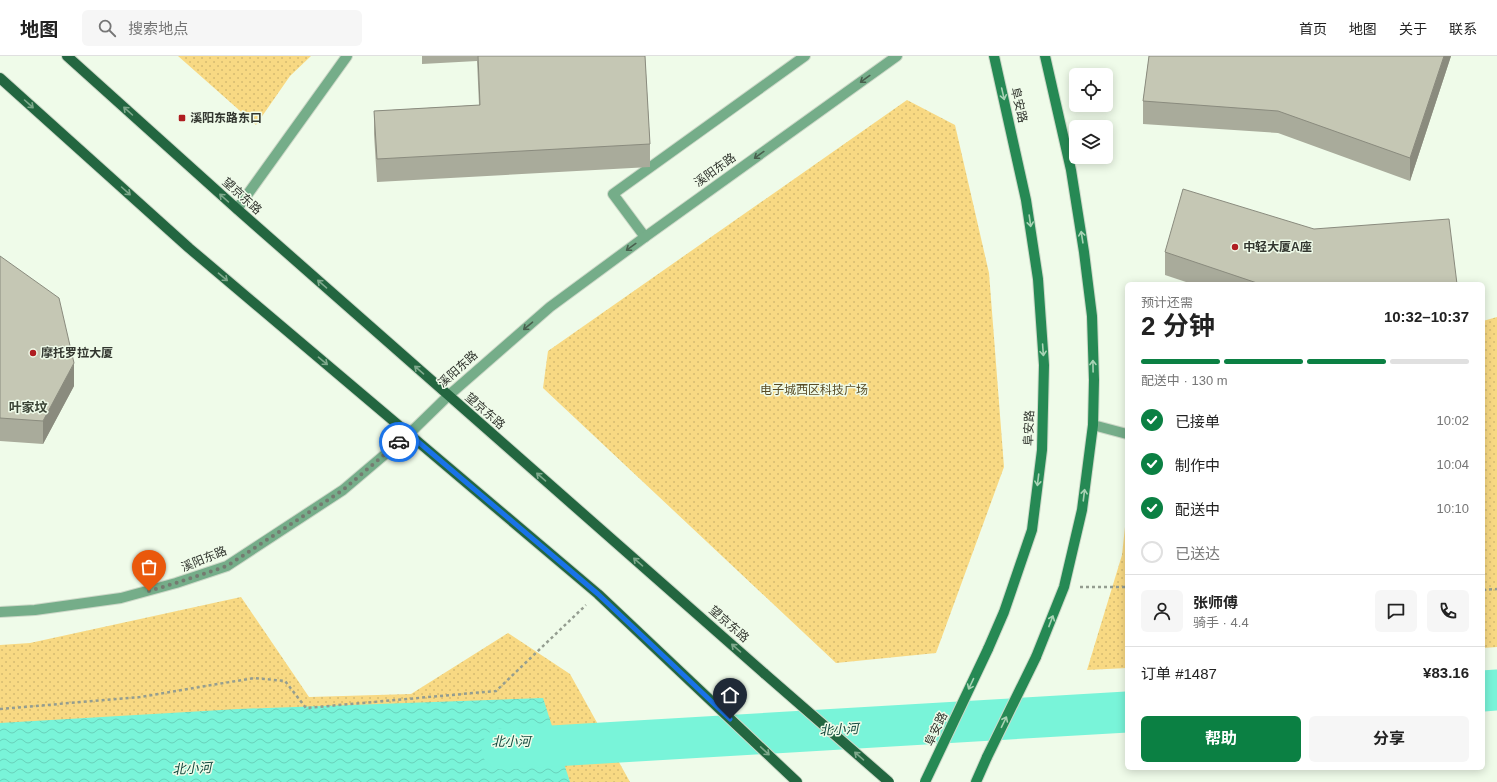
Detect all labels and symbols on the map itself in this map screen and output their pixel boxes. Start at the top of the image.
one-way arrow [860,75,871,83]
street label: 阜安路 [1008,86,1030,124]
one-way arrow [999,87,1007,100]
one-way arrow [24,100,34,109]
one-way arrow [122,106,133,115]
place label: 溪阳东路东口 [190,111,262,125]
marker: 溪阳东路东口 [177,113,187,123]
street label: 溪阳东路 [691,150,739,190]
one-way arrow [754,151,765,159]
street label: 望京东路 [219,175,265,217]
one-way arrow [121,187,131,196]
one-way arrow [219,193,230,202]
one-way arrow [1026,214,1034,227]
one-way arrow [1078,231,1086,244]
place label: 中轻大厦A座 [1243,240,1312,254]
marker: 中轻大厦A座 [1230,242,1240,252]
one-way arrow [626,243,637,251]
one-way arrow [218,273,229,282]
one-way arrow [316,279,327,288]
one-way arrow [523,321,533,330]
one-way arrow [1039,343,1046,356]
place label: 摩托罗拉大厦 [41,346,113,360]
marker: 摩托罗拉大厦 [28,348,38,358]
street label: 溪阳东路 [435,348,481,390]
one-way arrow [317,357,328,366]
one-way arrow [1089,360,1097,373]
one-way arrow [414,365,424,375]
park label: 电子城西区科技广场 [760,383,868,397]
street label: 望京东路 [462,390,508,432]
district label: 叶家坟 [8,400,48,415]
street label: 阜安路 [1021,410,1037,446]
courier [379,422,419,462]
one-way arrow [535,472,546,481]
one-way arrow [1035,473,1042,486]
one-way arrow [1080,489,1088,502]
street label: 溪阳东路 [179,544,229,574]
pin [132,550,166,591]
one-way arrow [633,558,644,567]
street label: 望京东路 [706,603,752,645]
one-way arrow [1047,615,1055,627]
one-way arrow [731,644,741,653]
pin [713,678,747,719]
one-way arrow [967,678,974,690]
street label: 阜安路 [922,710,950,748]
one-way arrow [1001,716,1008,728]
water label: 北小河 [819,721,862,738]
water label: 北小河 [491,734,533,749]
one-way arrow [760,747,770,756]
one-way arrow [854,752,865,761]
water label: 北小河 [172,760,215,777]

